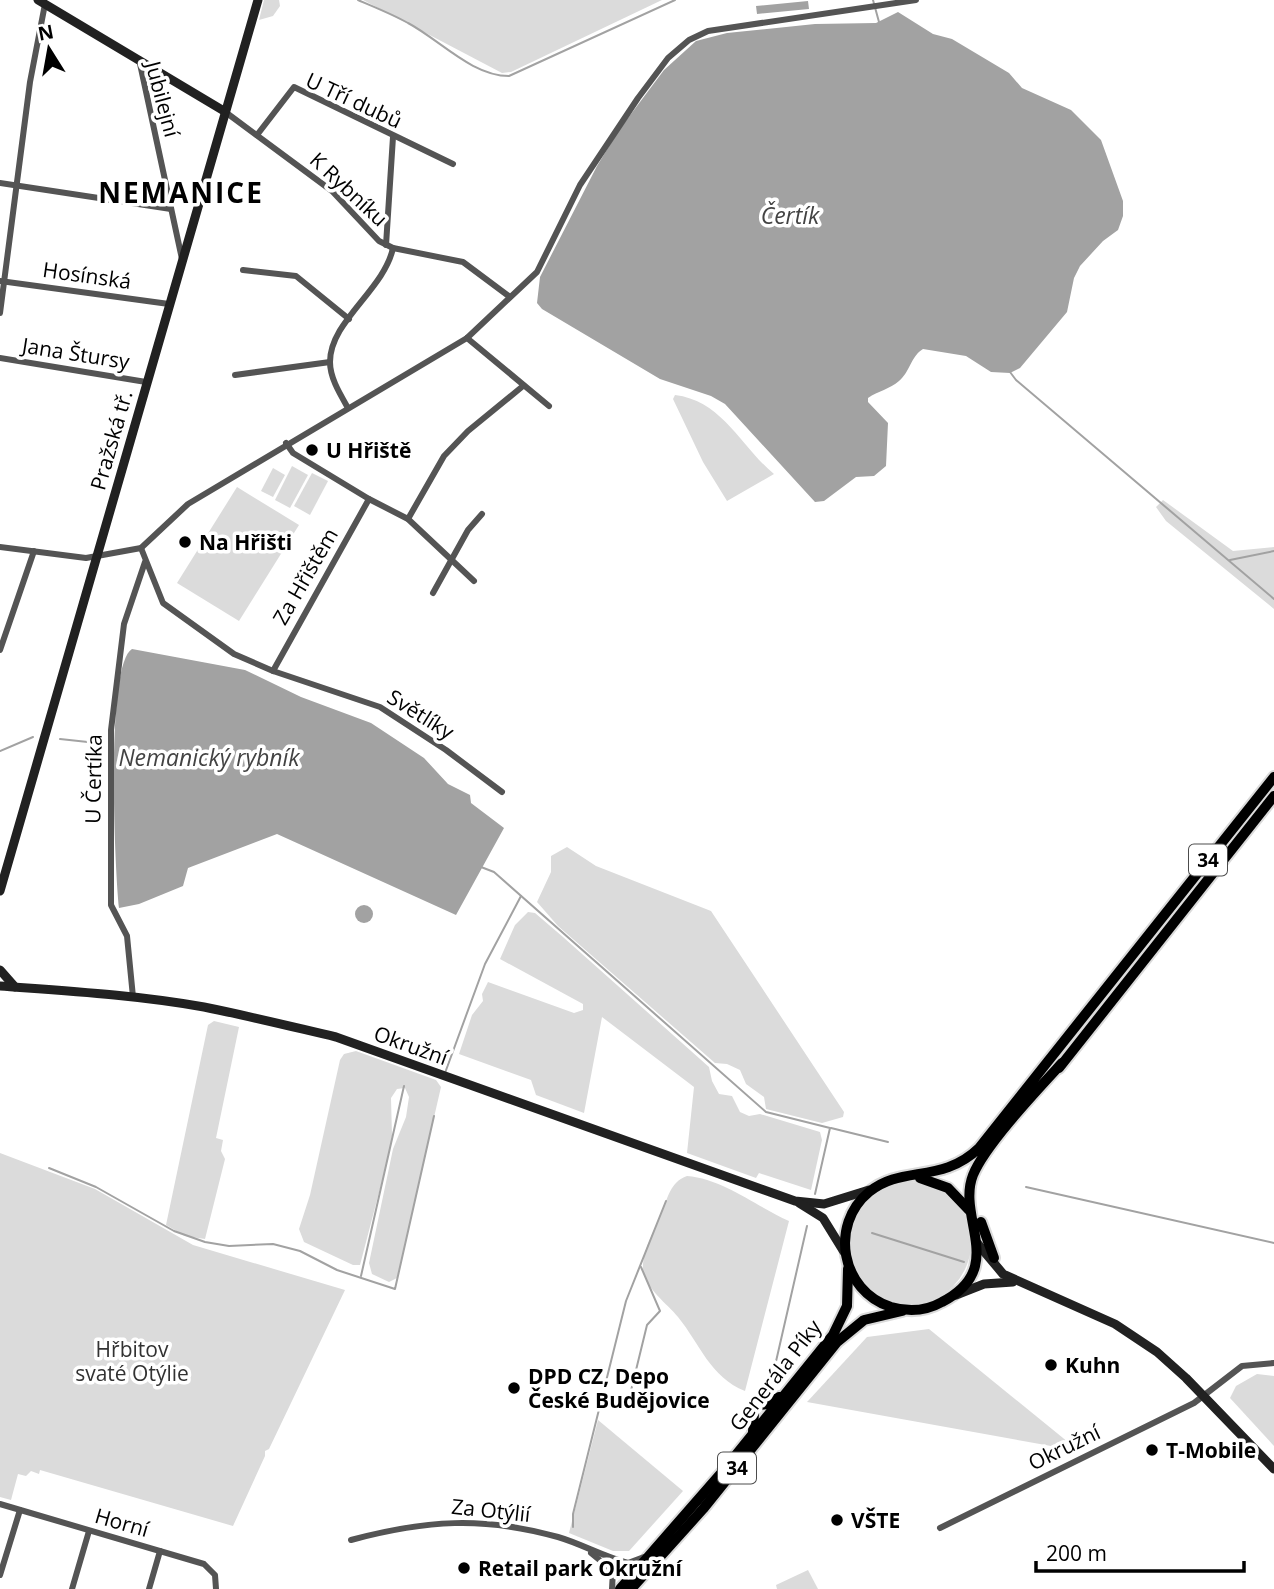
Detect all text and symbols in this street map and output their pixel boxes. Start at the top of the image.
north arrow [14,14,84,84]
text: N [36,18,56,47]
street label: Jubilejní [139,56,187,141]
street label: U Tří dubů [301,66,407,134]
street label: K Rybníku [304,146,394,232]
district label: NEMANICE [98,173,264,211]
water label: Čertík [761,199,820,231]
street label: Hosínská [41,255,133,295]
street label: Jana Štursy [18,330,132,375]
street label: Pražská tř. [83,387,139,493]
place label: U Hřiště [326,436,411,464]
marker: U Hřiště [304,442,320,458]
street label: Za Hřištěm [266,523,344,629]
place label: Na Hřišti [199,528,292,556]
marker: Na Hřišti [177,534,193,550]
street label: Světlíky [382,683,460,746]
street label: U Čertíka [78,734,108,824]
water label: Nemanický rybník [118,741,300,773]
road number: 34 [1189,845,1227,876]
street label: Okružní [370,1019,453,1072]
street label: Generála Píky [723,1313,828,1436]
park label: Hřbitov svaté Otýlie [75,1335,189,1387]
place label: Kuhn [1065,1351,1120,1379]
marker: Kuhn [1043,1357,1059,1373]
place label: DPD CZ, Depo České Budějovice [528,1362,710,1414]
marker: DPD CZ, Depo České Budějovice [506,1380,522,1396]
street label: Okružní [1023,1417,1105,1476]
place label: T-Mobile [1166,1436,1256,1464]
marker: T-Mobile [1144,1442,1160,1458]
road number: 34 [718,1452,756,1484]
street label: Za Otýlií [450,1492,533,1528]
street label: Horní [92,1501,153,1543]
place label: VŠTE [851,1506,900,1534]
marker: VŠTE [829,1512,845,1528]
scale bar [1036,1530,1244,1574]
text: 200 m [1046,1539,1107,1567]
place label: Retail park Okružní [478,1554,683,1582]
marker: Retail park Okružní [456,1560,472,1576]

